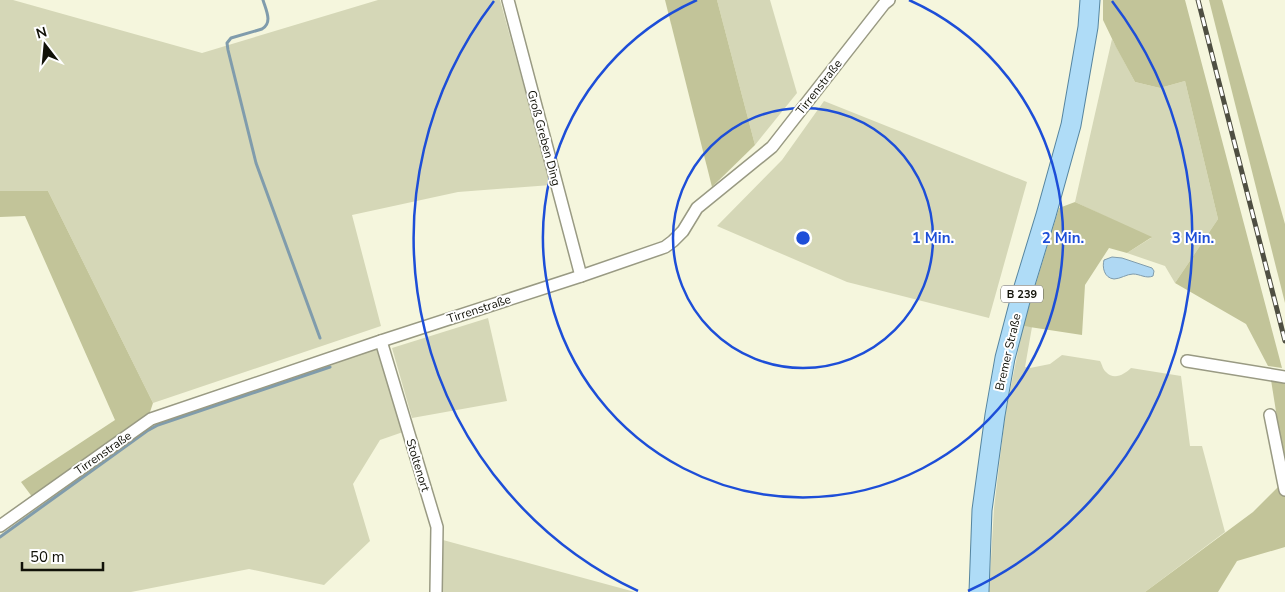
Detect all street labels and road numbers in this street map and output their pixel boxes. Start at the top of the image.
street label: Tirrenstraße [792,56,846,118]
street label: Groß Greben Ding [524,89,564,187]
road number: B 239 [1001,286,1043,302]
street label: Tirrenstraße [445,291,513,327]
street label: Bremer Straße [991,312,1025,392]
street label: Tirrenstraße [71,428,135,478]
street label: Stoltenort [402,437,434,494]

